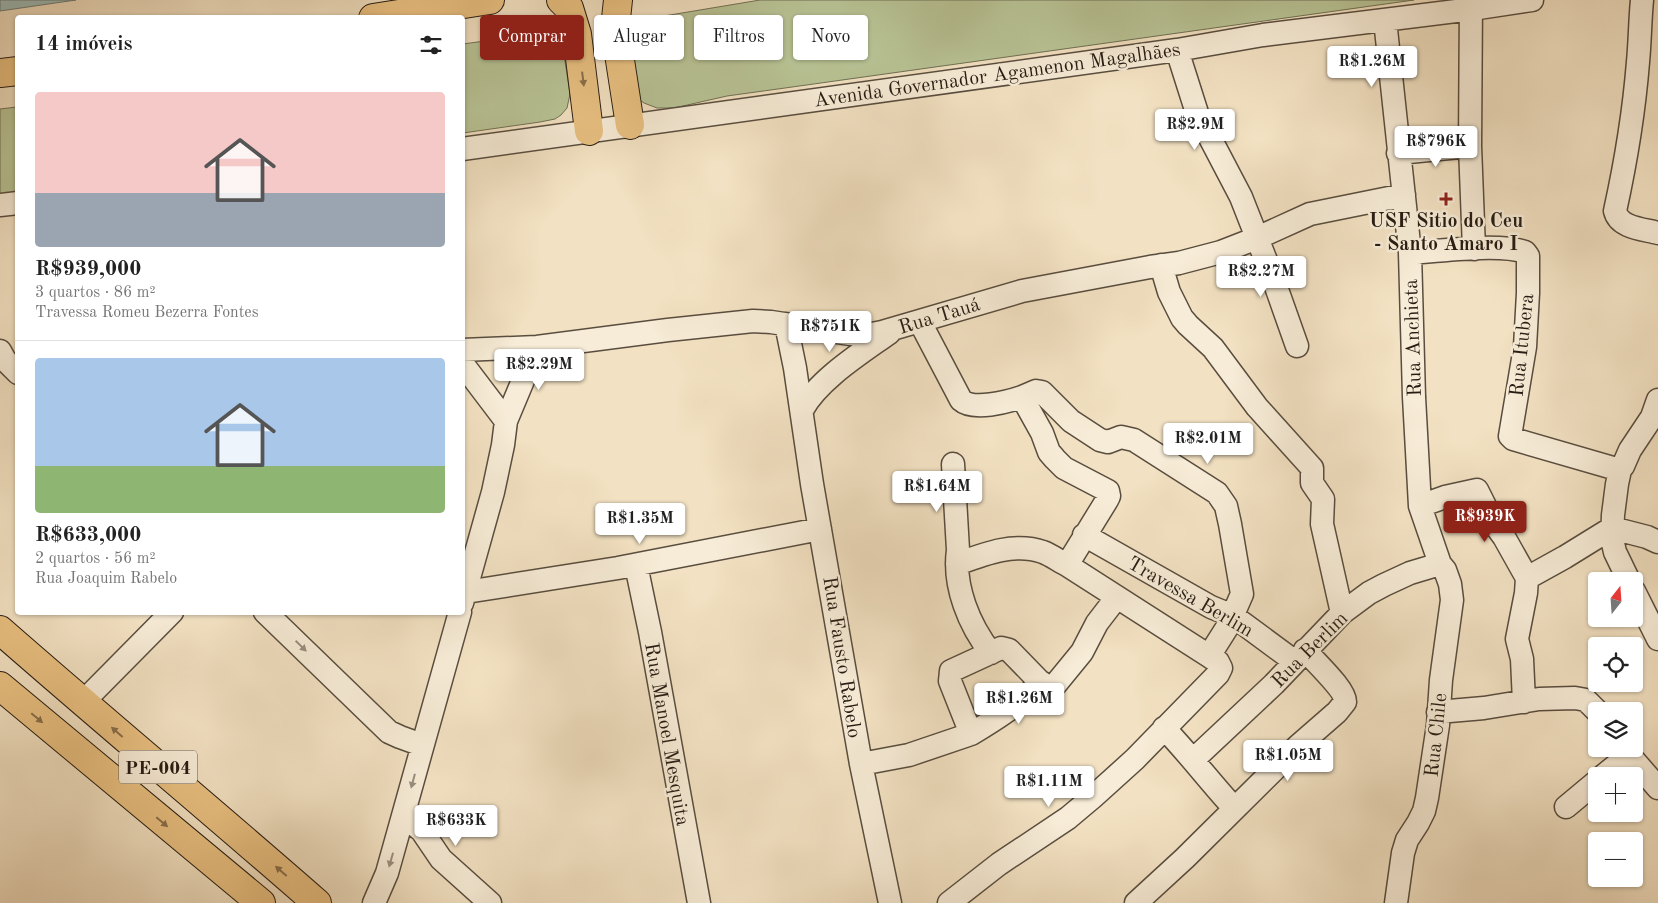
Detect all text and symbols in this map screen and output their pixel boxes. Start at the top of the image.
chip: Comprar [480,15,584,60]
chip: Alugar [594,15,684,60]
chip: Filtros [694,15,783,60]
chip: Novo [793,15,868,60]
icon: filters [417,31,445,59]
text: 14 imóveis [35,34,133,55]
street label: Avenida Governador Agamenon Magalhães [813,40,1182,112]
pin: R$1.26M [1326,46,1418,88]
text: R$1.26M [1338,54,1406,70]
one-way arrow [579,71,587,87]
pin: R$2.9M [1154,108,1236,151]
text: R$2.9M [1166,117,1224,133]
icon: home [195,125,285,215]
pin: R$796K [1395,126,1477,168]
text: R$796K [1405,134,1467,150]
marker: USF Sitio do Ceu - Santo Amaro I [1439,192,1453,206]
place label: USF Sitio do Ceu - Santo Amaro I [1369,212,1523,255]
pin: R$2.27M [1215,256,1307,298]
text: R$939,000 [35,259,141,280]
text: R$2.27M [1227,264,1295,280]
street label: Rua Anchieta [1402,279,1426,397]
text: 3 quartos · 86 m² [35,285,156,301]
street label: Rua Itubera [1508,293,1538,398]
street label: Rua Tauá [896,295,983,339]
text: Travessa Romeu Bezerra Fontes [35,305,259,321]
pin: R$751K [789,310,871,353]
text: R$751K [799,319,861,335]
pin: R$2.29M [493,348,585,391]
text: R$2.29M [505,357,573,373]
icon: home [195,390,285,480]
pin: R$2.01M [1162,422,1254,465]
text: R$2.01M [1174,431,1242,447]
pin: R$1.64M [891,470,983,513]
text: R$1.64M [903,479,971,495]
pin: R$939K [1444,500,1526,543]
pin: R$1.35M [594,502,686,545]
text: R$939K [1454,509,1516,525]
text: R$1.35M [606,511,674,527]
text: R$633,000 [35,525,141,546]
text: 2 quartos · 56 m² [35,551,156,567]
street label: Travessa Berlim [1124,554,1256,642]
text: Rua Joaquim Rabelo [35,571,177,587]
north arrow [1588,572,1642,628]
map controls [1588,572,1643,887]
street label: Rua Fausto Rabelo [818,575,864,740]
street label: Rua Berlim [1269,608,1352,692]
button: locate [1588,637,1643,692]
one-way arrow [294,640,306,652]
street label: Rua Manoel Mesquita [640,641,692,828]
pin: R$1.26M [973,682,1065,725]
text: R$1.26M [985,691,1053,707]
street label: Rua Chile [1423,692,1451,778]
button: layers [1588,702,1643,757]
one-way arrow [31,712,43,723]
one-way arrow [111,726,123,738]
pin: R$1.05M [1242,740,1334,782]
text: R$1.05M [1254,748,1322,764]
road number: PE-004 [119,750,197,784]
pin: R$1.11M [1003,766,1095,808]
button: + [1588,767,1643,822]
one-way arrow [409,773,417,788]
text: R$1.11M [1015,774,1083,790]
pin: R$633K [415,804,497,847]
text: R$633K [425,813,487,829]
one-way arrow [155,816,168,827]
button: − [1588,832,1643,887]
one-way arrow [387,853,395,868]
one-way arrow [275,865,287,877]

